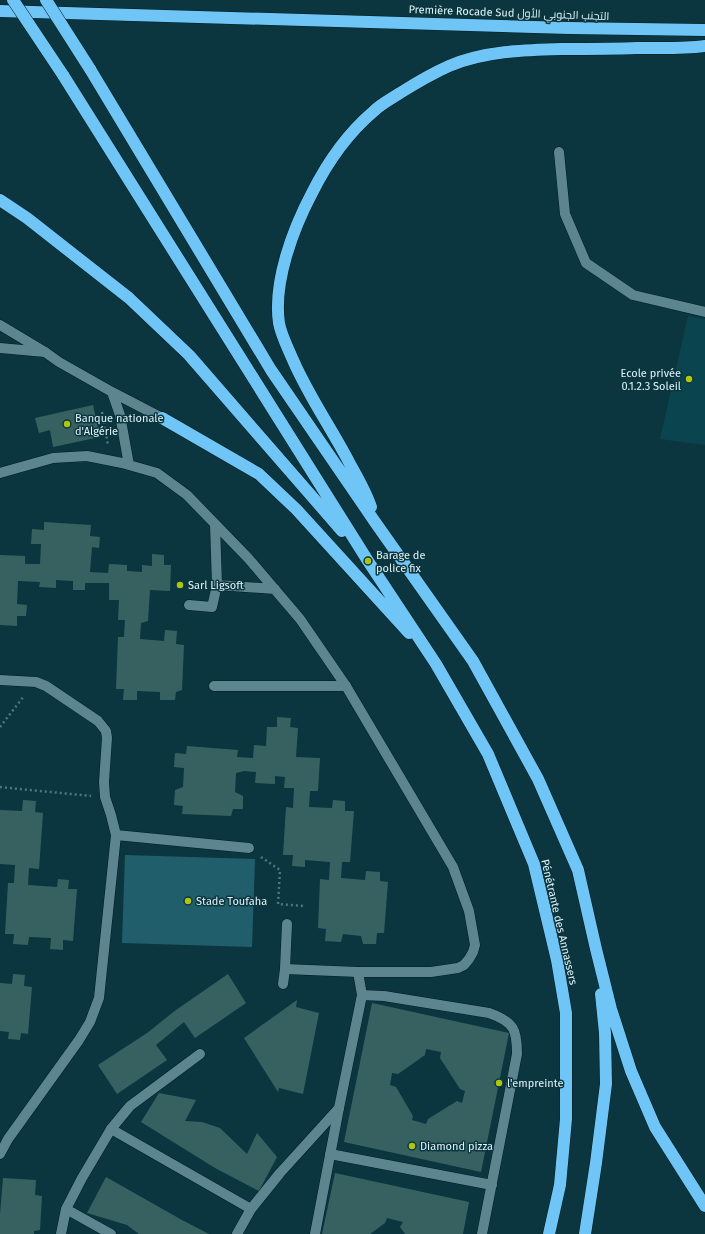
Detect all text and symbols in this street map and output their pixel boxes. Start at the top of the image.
street label: Première Rocade Sud التجنب الجنوبي الأول [408,3,610,25]
place label: Ecole privée 0.1.2.3 Soleil [621,367,681,393]
marker: Ecole privée 0.1.2.3 Soleil [684,374,694,384]
place label: Banque nationale d'Algérie [75,412,163,438]
marker: Banque nationale d'Algérie [62,419,72,429]
place label: Barage de police fix [376,549,425,575]
marker: Barage de police fix [363,556,373,566]
place label: Sarl Ligsoft [188,579,244,592]
marker: Sarl Ligsoft [175,580,185,590]
street label: Pénétrante des Annassers [538,858,580,986]
place label: Stade Toufaha [196,895,267,908]
marker: Stade Toufaha [183,896,193,906]
place label: l'empreinte [507,1077,564,1090]
marker: l'empreinte [494,1078,504,1088]
place label: Diamond pizza [420,1140,493,1153]
marker: Diamond pizza [407,1141,417,1151]

